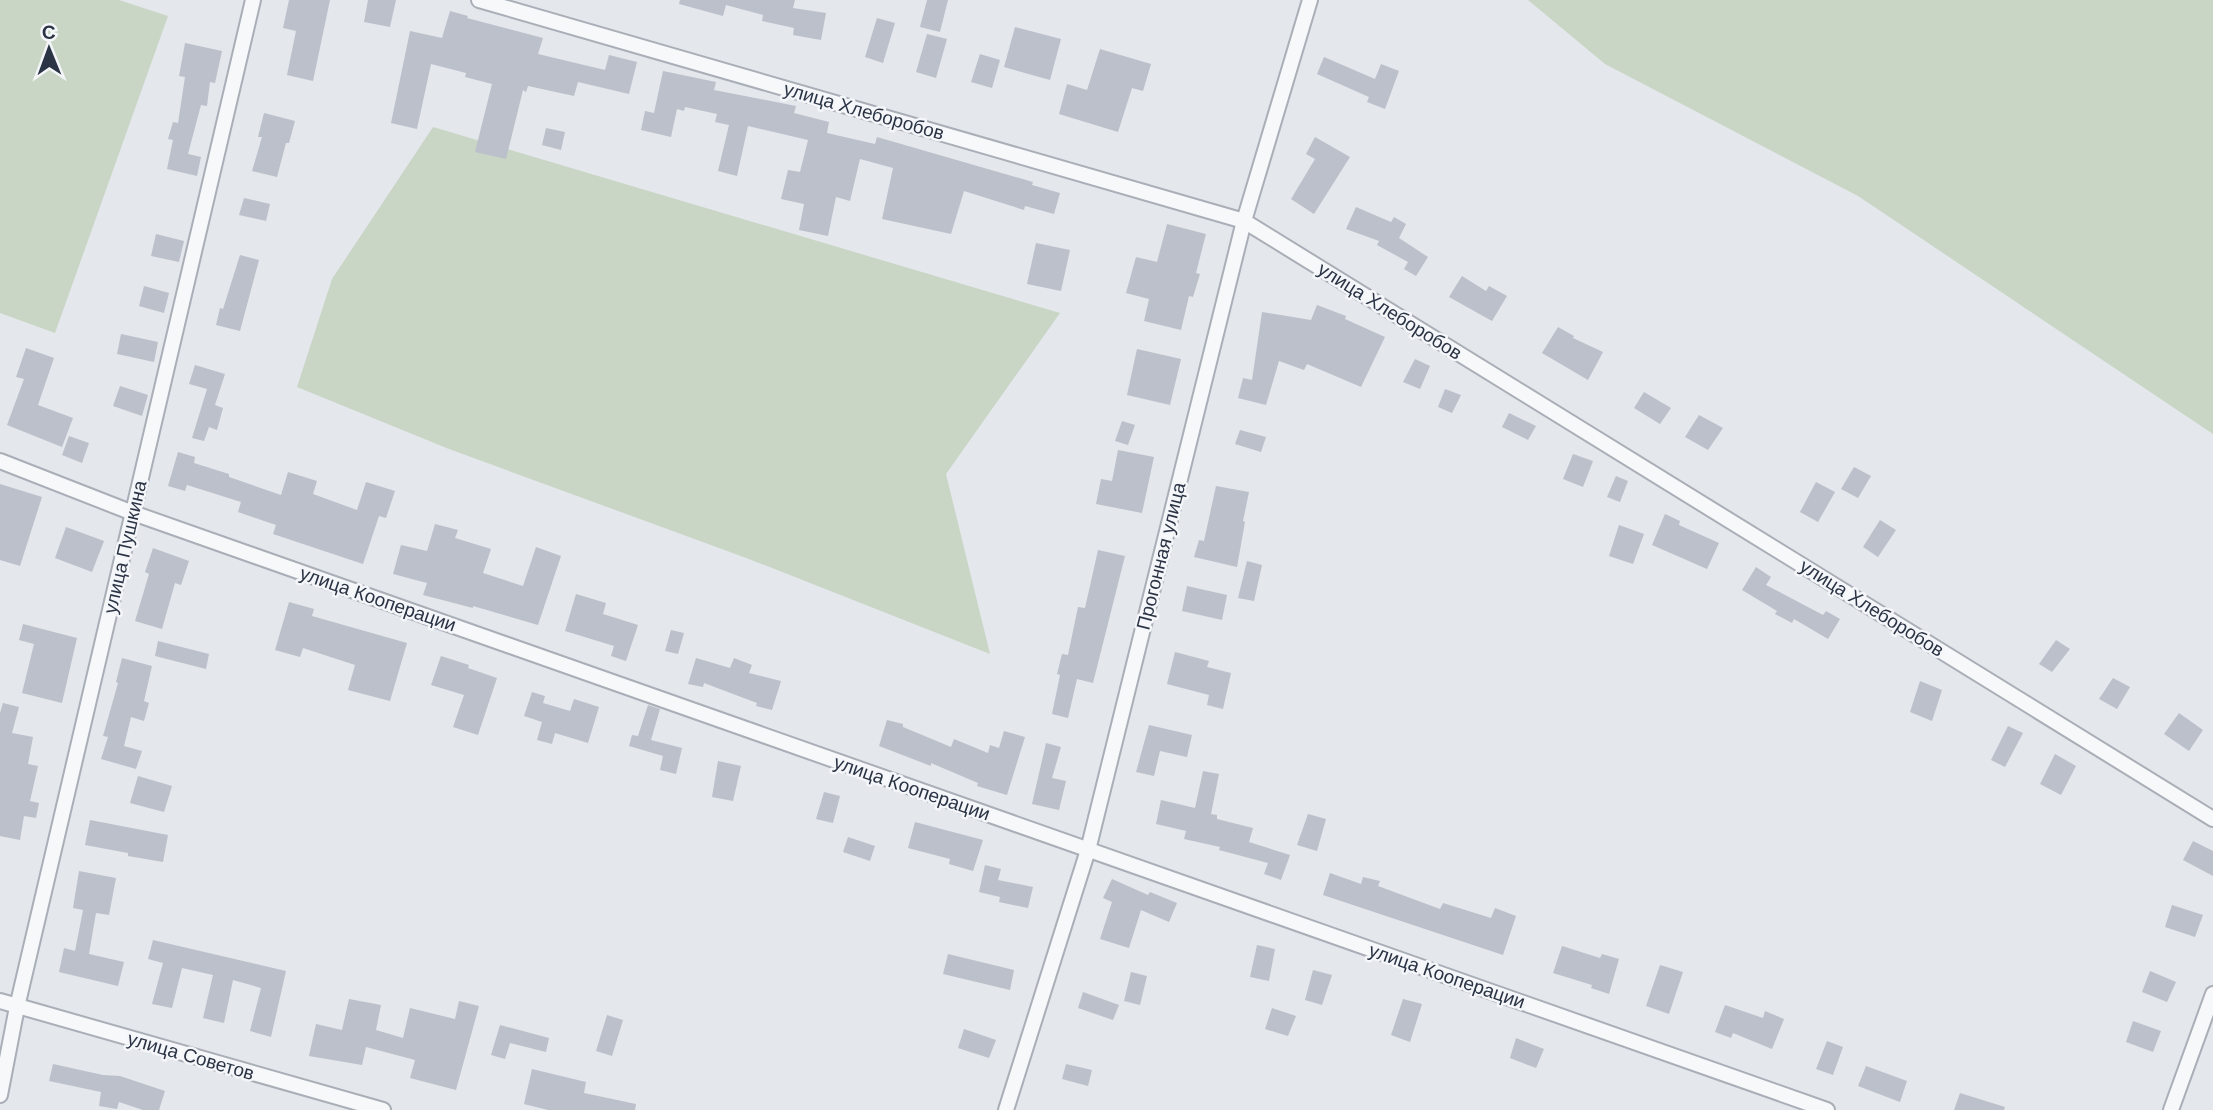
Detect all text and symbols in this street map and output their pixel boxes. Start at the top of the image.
north arrow [14,14,84,84]
text: С [42,22,56,43]
street label: улица Хлеборобов [781,78,947,144]
street label: улица Хлеборобов [1314,258,1466,364]
street label: улица Пушкина [99,478,151,616]
street label: Прогонная улица [1133,480,1190,632]
street label: улица Хлеборобов [1796,555,1948,661]
street label: улица Кооперации [297,562,459,636]
street label: улица Кооперации [831,751,993,825]
street label: улица Кооперации [1366,939,1528,1013]
street label: улица Советов [125,1028,257,1084]

